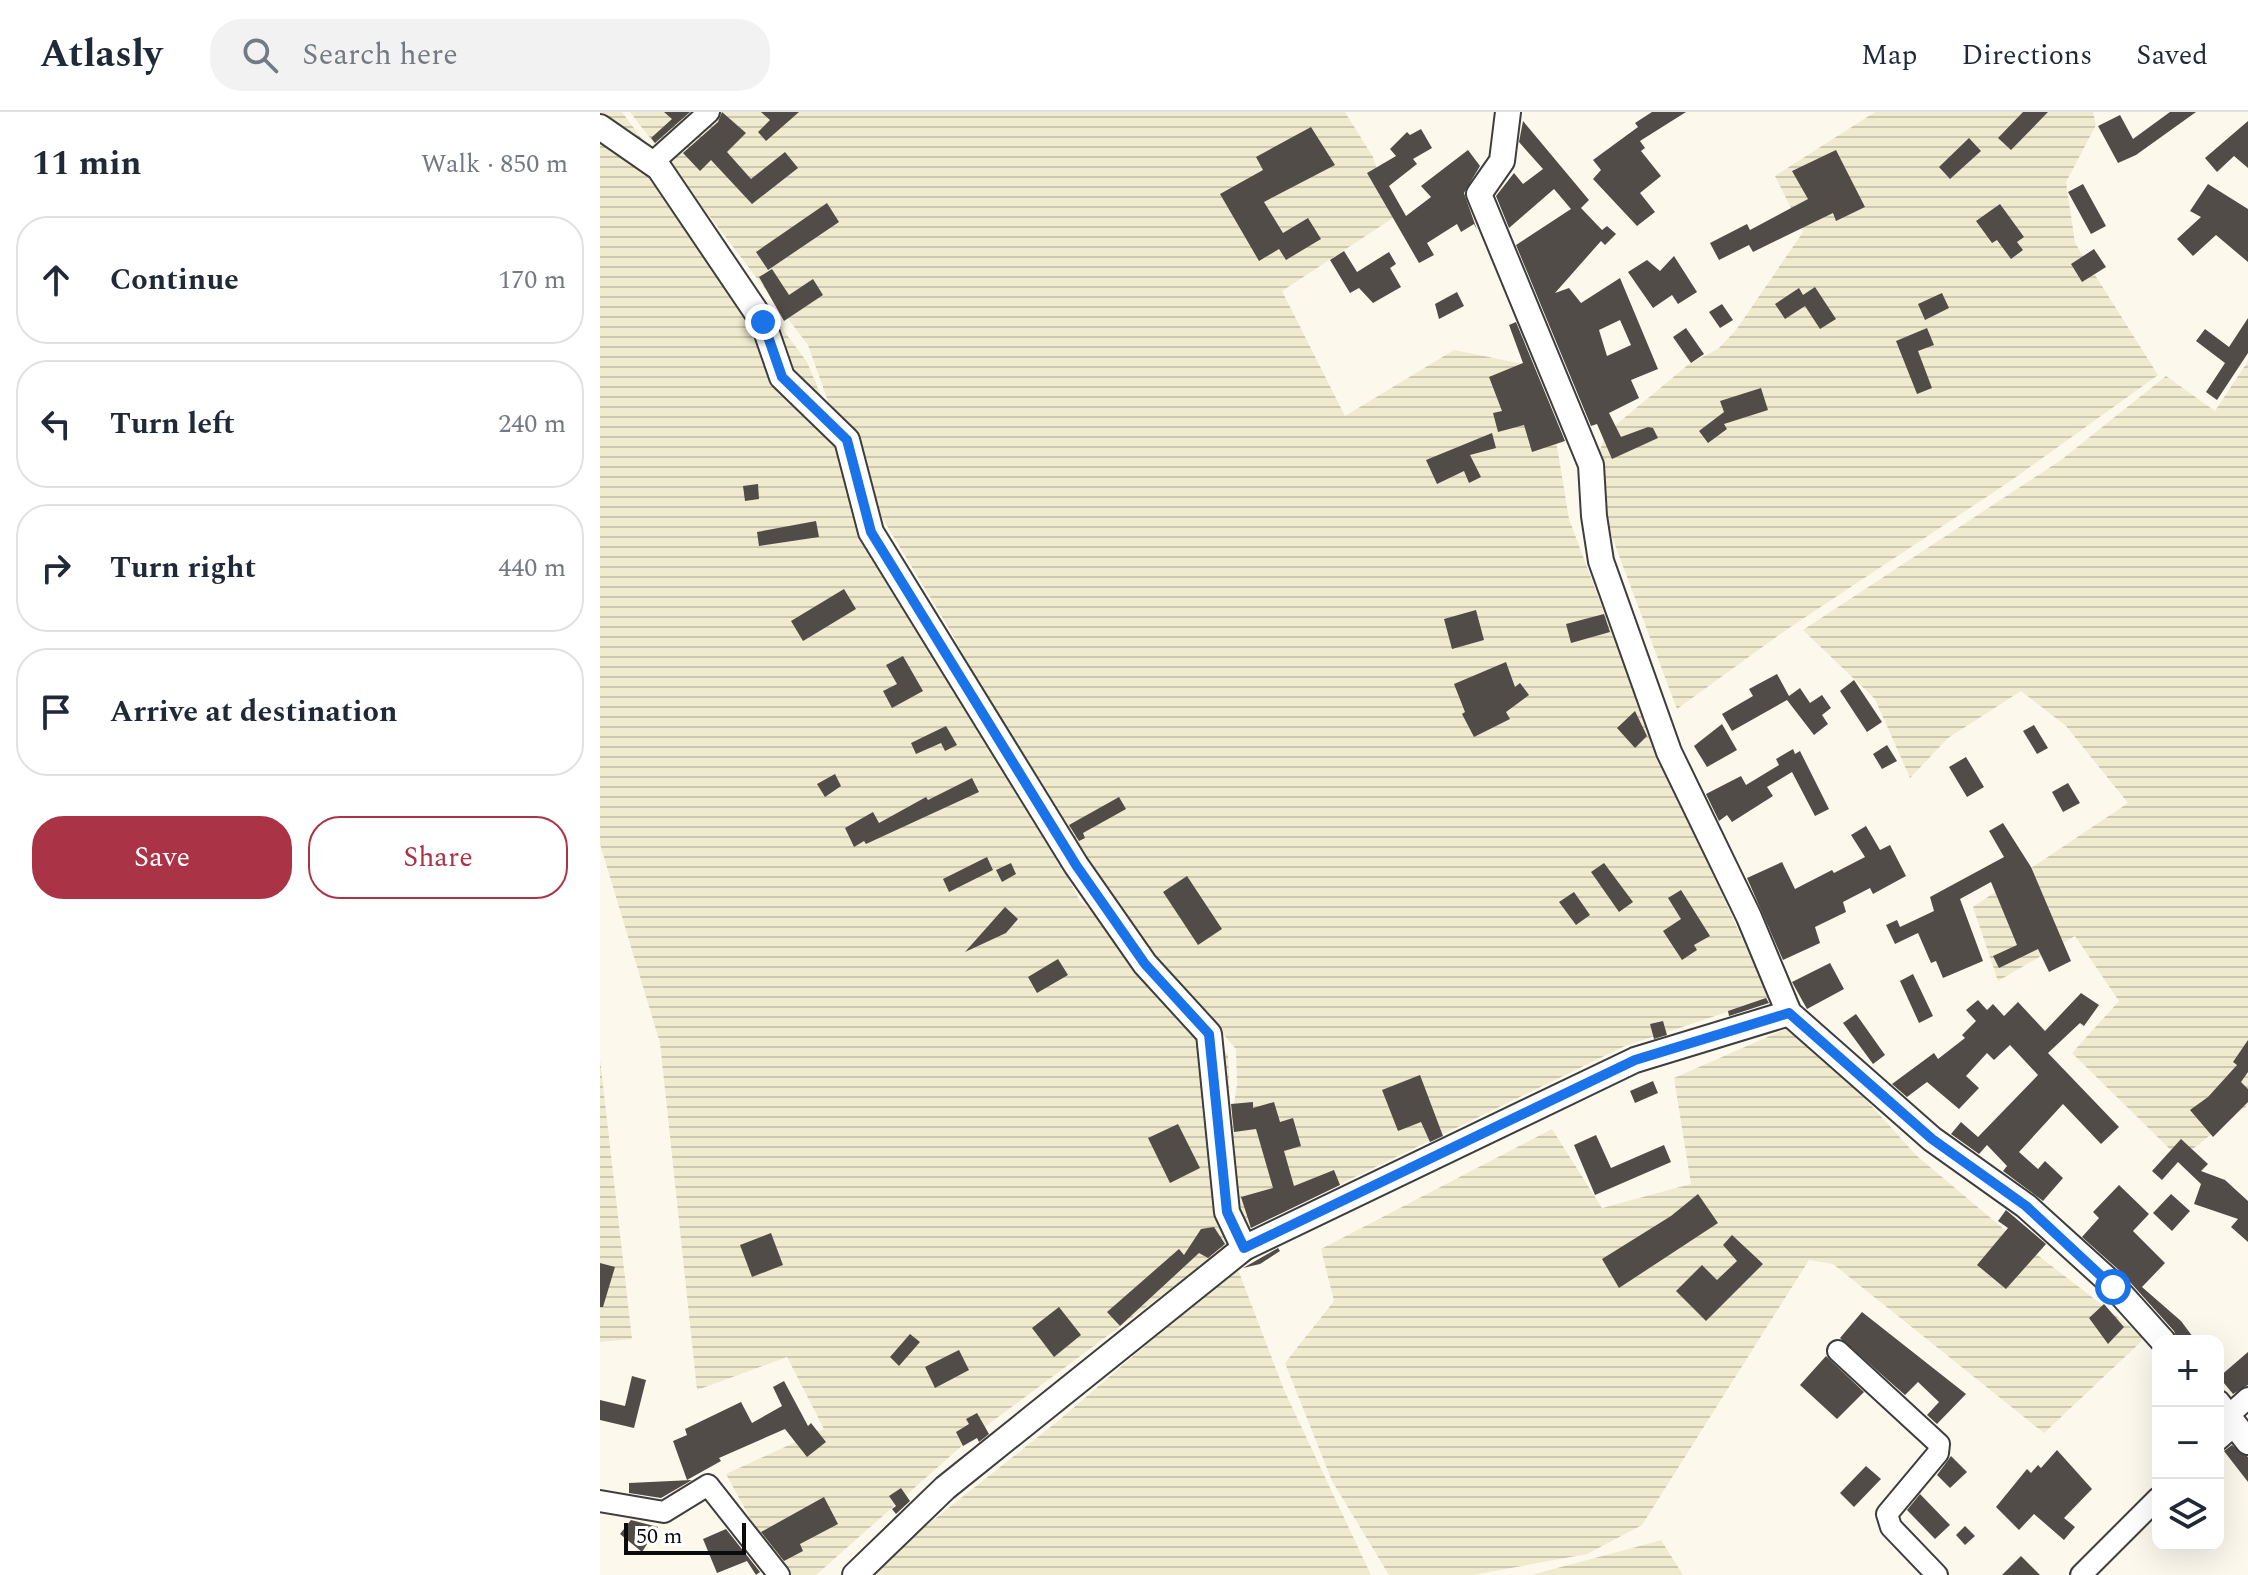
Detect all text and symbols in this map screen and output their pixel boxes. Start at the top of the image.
search box [210,19,770,91]
text: Atlasly [40,26,162,84]
text: Search here [302,32,458,78]
icon: search [238,33,282,77]
text: Map [1861,34,1918,77]
text: Directions [1962,34,2092,77]
text: Saved [2136,34,2208,77]
text: 11 min [32,138,142,190]
text: Walk · 850 m [421,144,568,184]
text: Continue [110,257,239,303]
icon: ahead [34,258,78,302]
text: 170 m [498,260,566,300]
route end [745,304,781,340]
text: Turn left [110,401,235,447]
icon: left [34,402,78,446]
text: 240 m [498,404,566,444]
text: Turn right [110,545,256,591]
icon: right [34,546,78,590]
text: 440 m [498,548,566,588]
text: Arrive at destination [110,689,397,735]
icon: arrive [34,690,78,734]
button: Save [32,816,292,899]
button: Share [308,816,568,899]
route start [2095,1269,2131,1305]
map controls [2152,1335,2224,1551]
button: + [2152,1335,2224,1407]
button: − [2152,1407,2224,1479]
button: layers [2152,1479,2224,1551]
scale bar [624,1519,746,1555]
text: 50 m [636,1520,682,1553]

